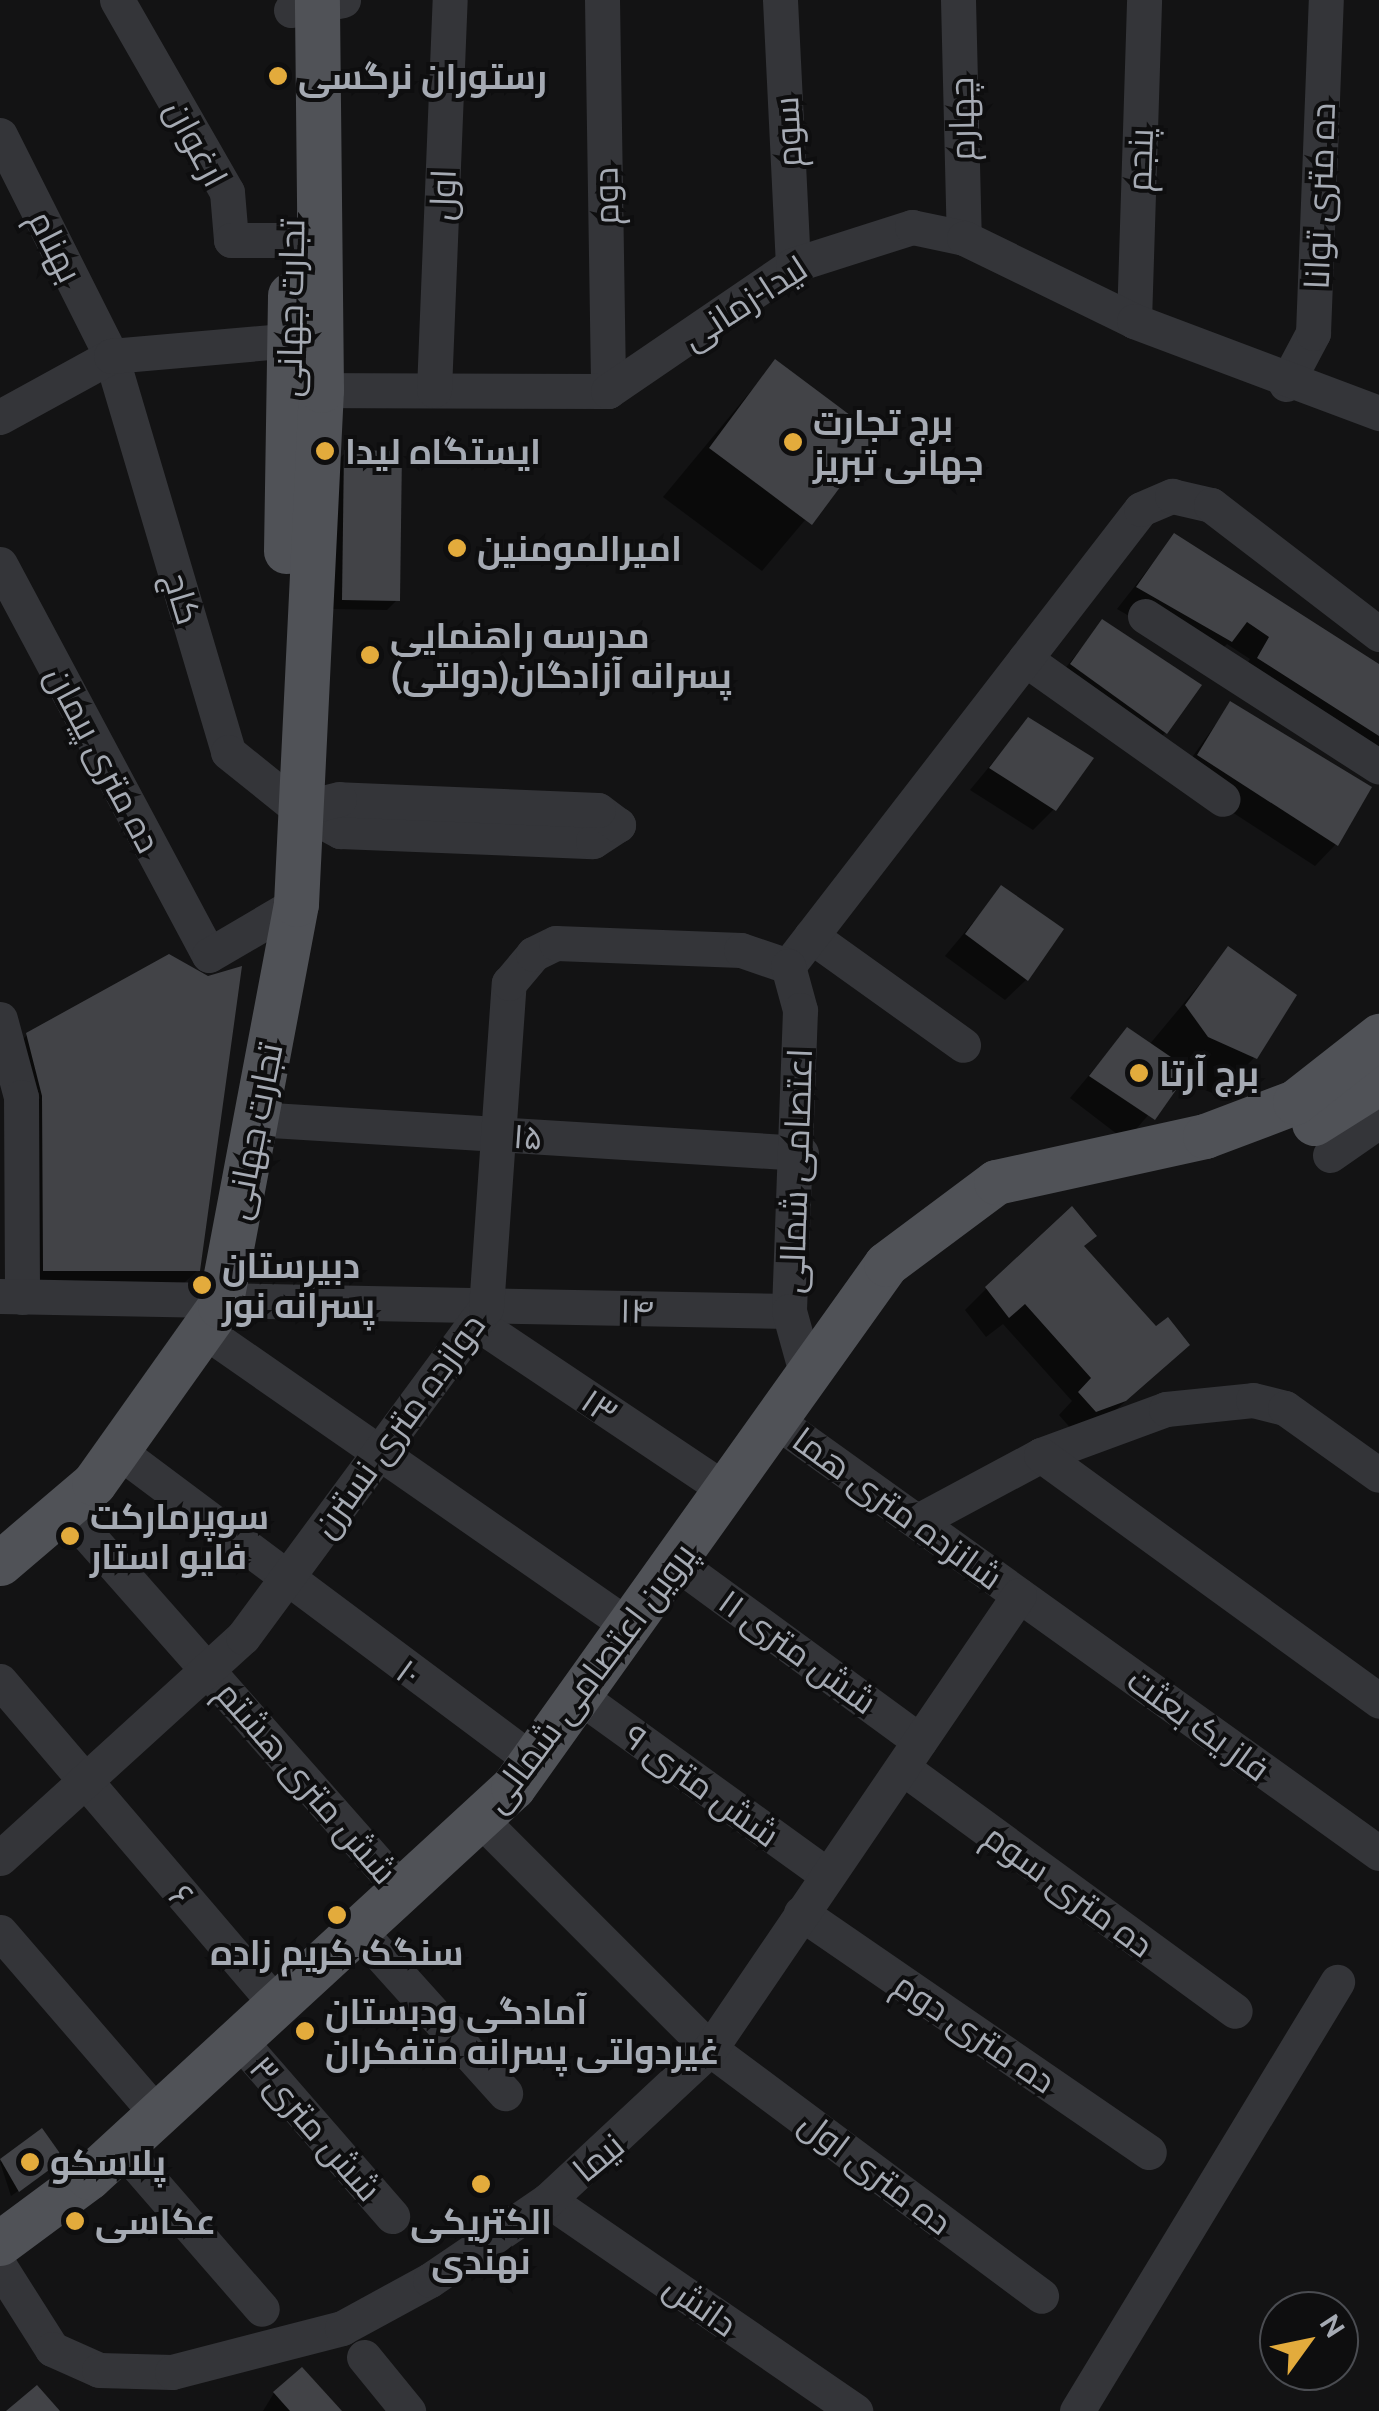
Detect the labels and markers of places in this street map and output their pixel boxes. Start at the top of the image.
place label: رستوران نرگسی [298,55,547,97]
marker: رستوران نرگسی [267,65,289,87]
place label: برج تجارت جهانی تبریز [813,401,984,483]
place label: ایستگاه لیدا [345,430,541,472]
marker: برج تجارت جهانی تبریز [782,431,804,453]
marker: ایستگاه لیدا [314,440,336,462]
place label: امیرالمومنین [477,527,682,569]
marker: امیرالمومنین [446,537,468,559]
place label: مدرسه راهنمایی پسرانه آزادگان(دولتی) [390,614,732,696]
marker: مدرسه راهنمایی پسرانه آزادگان(دولتی) [359,644,381,666]
place label: برج آرتا [1159,1052,1259,1094]
marker: برج آرتا [1128,1062,1150,1084]
place label: دبیرستان پسرانه نور [222,1244,375,1326]
marker: دبیرستان پسرانه نور [191,1274,213,1296]
place label: سوپرمارکت فایو استار [90,1495,269,1577]
marker: سوپرمارکت فایو استار [59,1525,81,1547]
marker: سنگک کریم زاده [326,1904,348,1926]
place label: سنگک کریم زاده [210,1931,464,1973]
place label: آمادگی ودبستان غیردولتی پسرانه متفکران [325,1990,719,2072]
marker: آمادگی ودبستان غیردولتی پسرانه متفکران [294,2020,316,2042]
place label: پلاسکو [50,2141,166,2183]
marker: پلاسکو [19,2151,41,2173]
marker: الکتریکی نهندی [470,2173,492,2195]
place label: عکاسی [95,2200,216,2242]
place label: الکتریکی نهندی [410,2200,552,2282]
marker: عکاسی [64,2210,86,2232]

